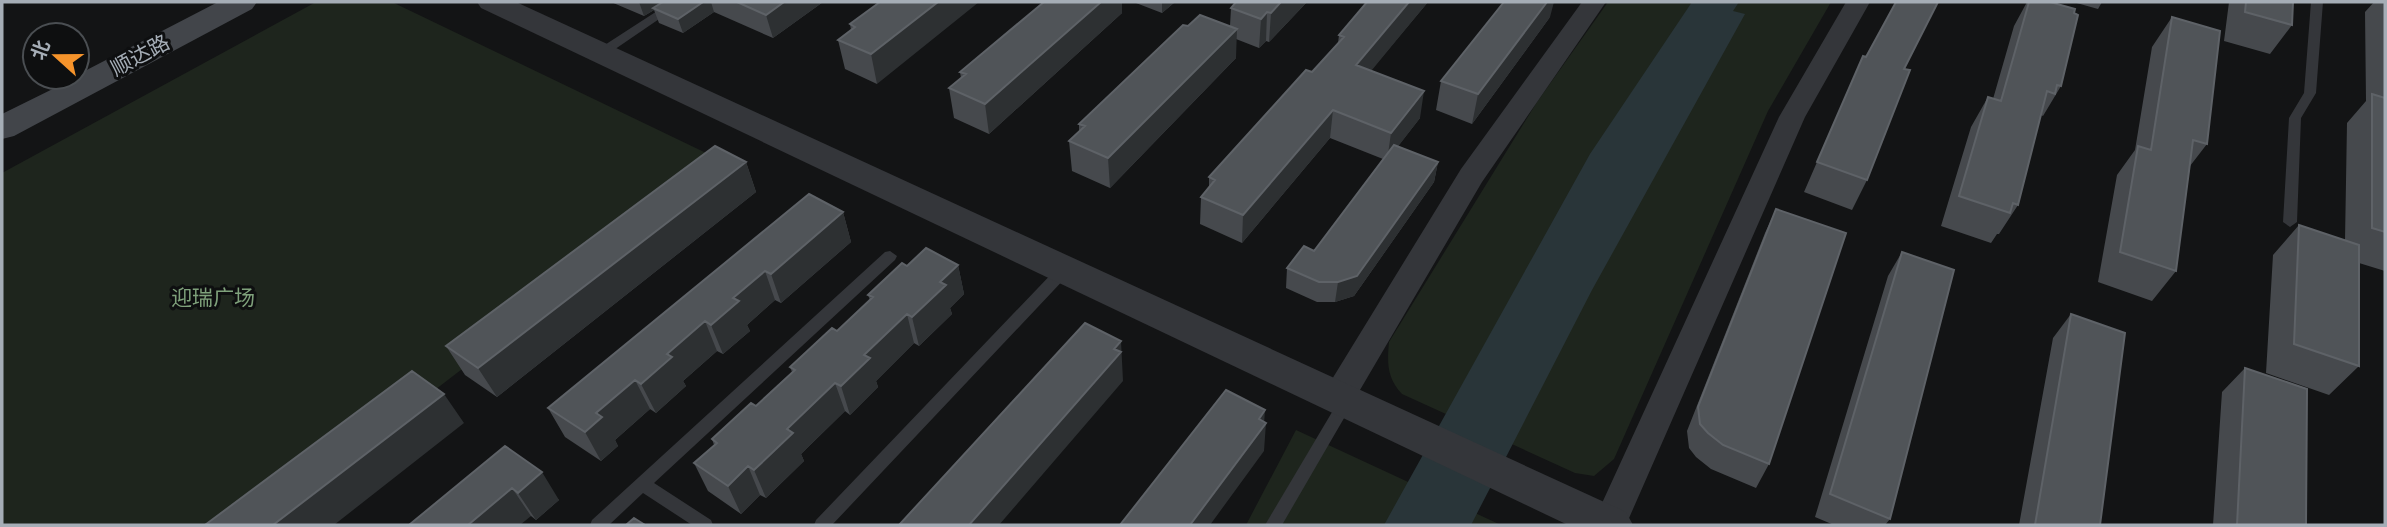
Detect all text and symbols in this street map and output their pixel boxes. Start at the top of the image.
north arrow [21,21,91,91]
street label: 顺达路 [106,29,174,81]
text: 北 [26,37,55,63]
park label: 迎瑞广场 [171,285,255,310]

